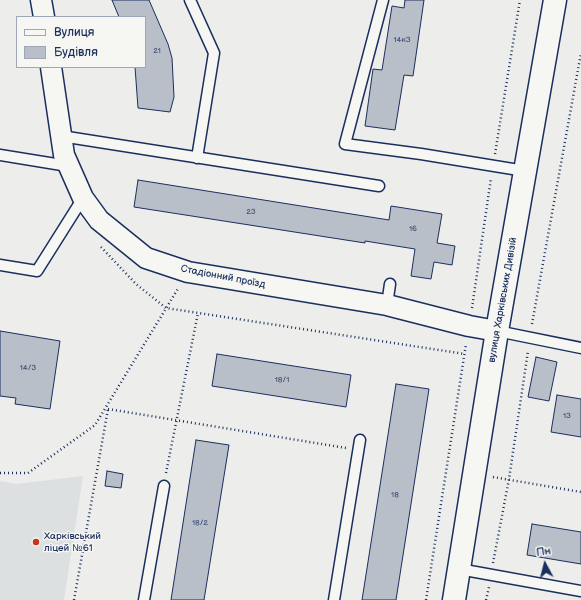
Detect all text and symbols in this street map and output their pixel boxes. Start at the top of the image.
legend [16,16,146,68]
text: Вулиця [54,25,94,40]
house number: 14к3 [393,35,411,45]
text: Будівля [54,45,98,60]
house number: 21 [153,46,161,56]
house number: 23 [246,207,256,217]
house number: 16 [409,224,417,234]
street label: вулиця Харківських Дивізій [486,236,520,364]
street label: Стадіонний проїзд [180,263,266,291]
house number: 14/3 [20,363,36,373]
house number: 18/1 [275,375,289,385]
house number: 13 [563,411,571,421]
house number: 18 [391,490,399,500]
house number: 18/2 [192,518,208,528]
place label: Харківський ліцей №61 [44,530,101,554]
marker: Харківський ліцей №61 [31,537,41,547]
north arrow [525,544,565,584]
text: Пн [535,544,552,559]

